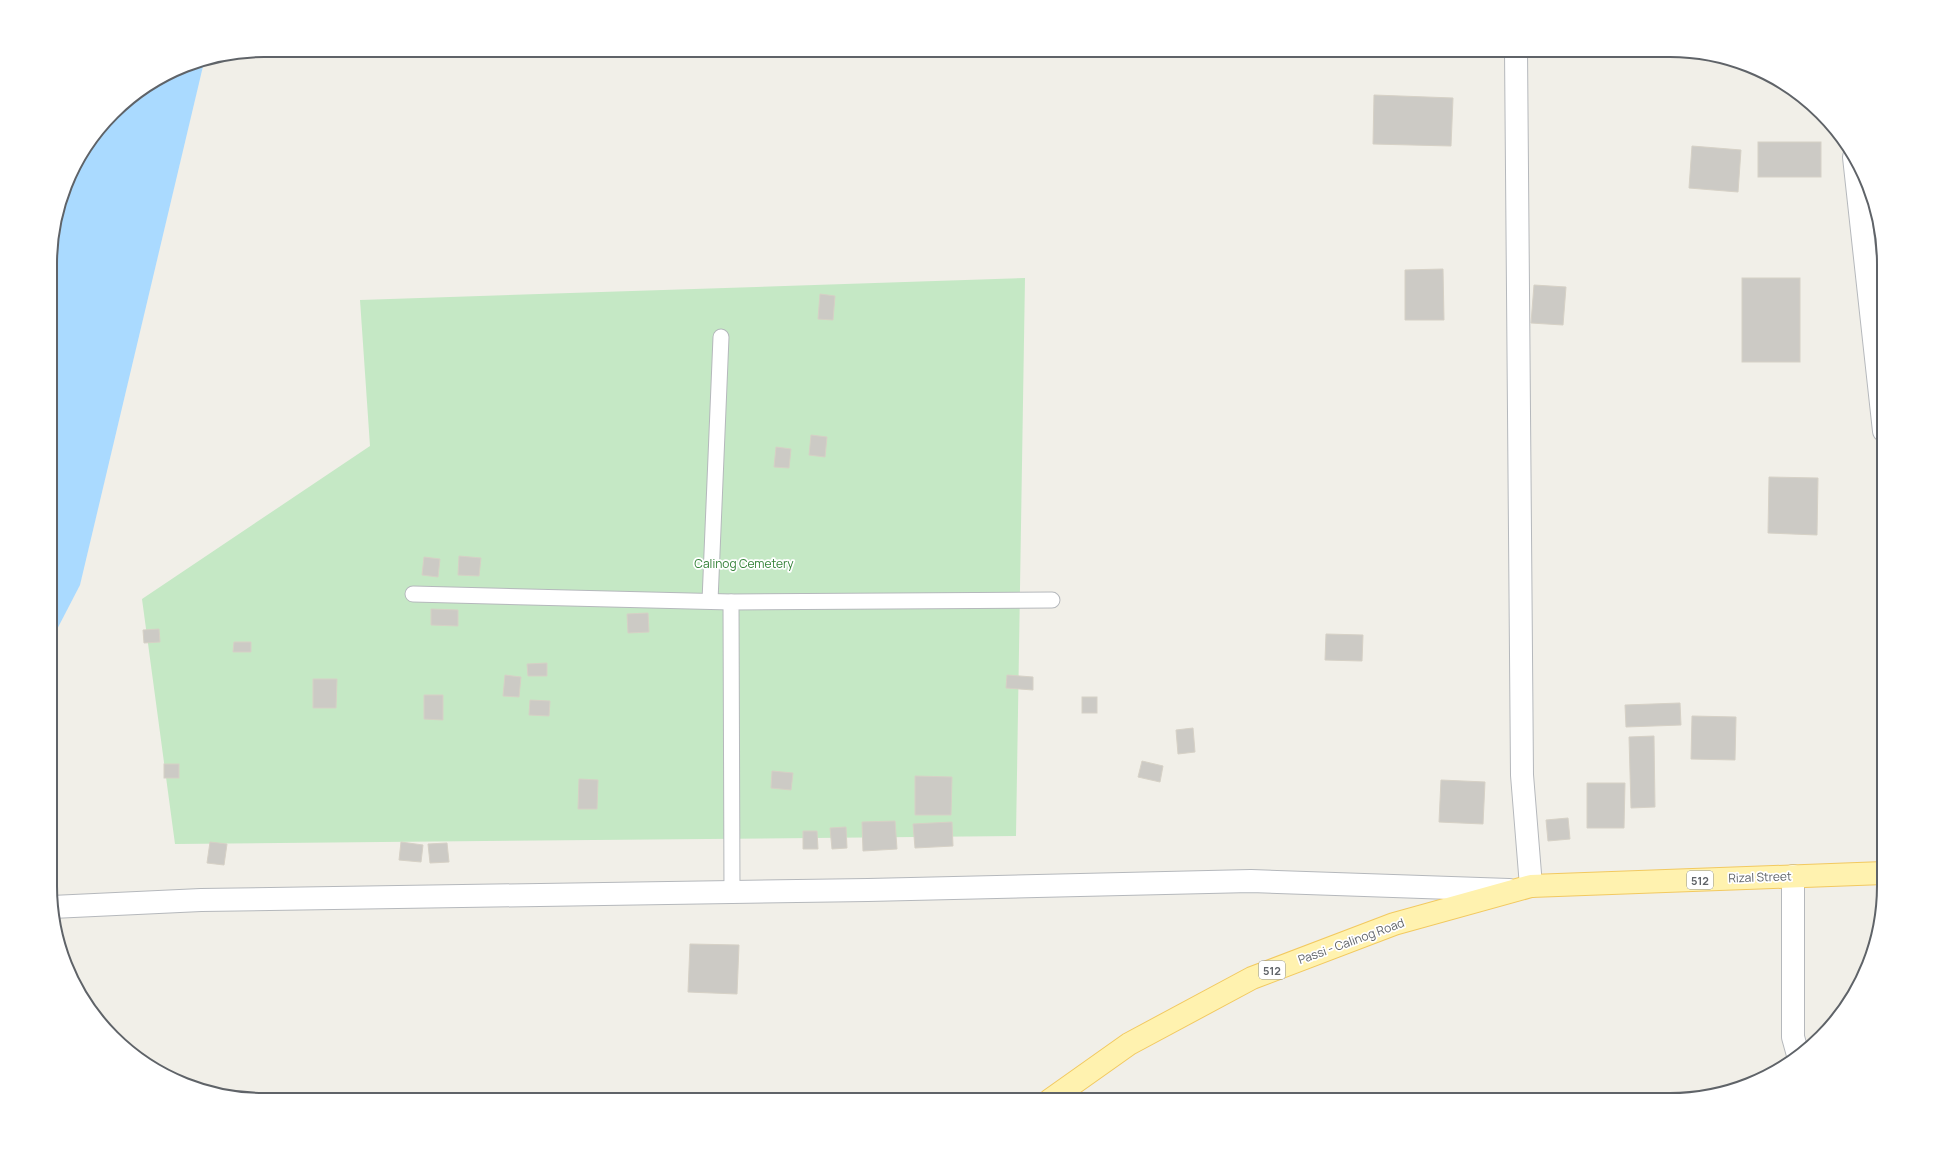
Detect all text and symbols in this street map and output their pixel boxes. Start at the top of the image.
park label: Calinog Cemetery [694,555,794,572]
street label: Rizal Street [1728,867,1792,887]
road number: 512 [1687,871,1713,889]
street label: Passi - Calinog Road [1296,914,1406,968]
road number: 512 [1259,961,1285,979]

